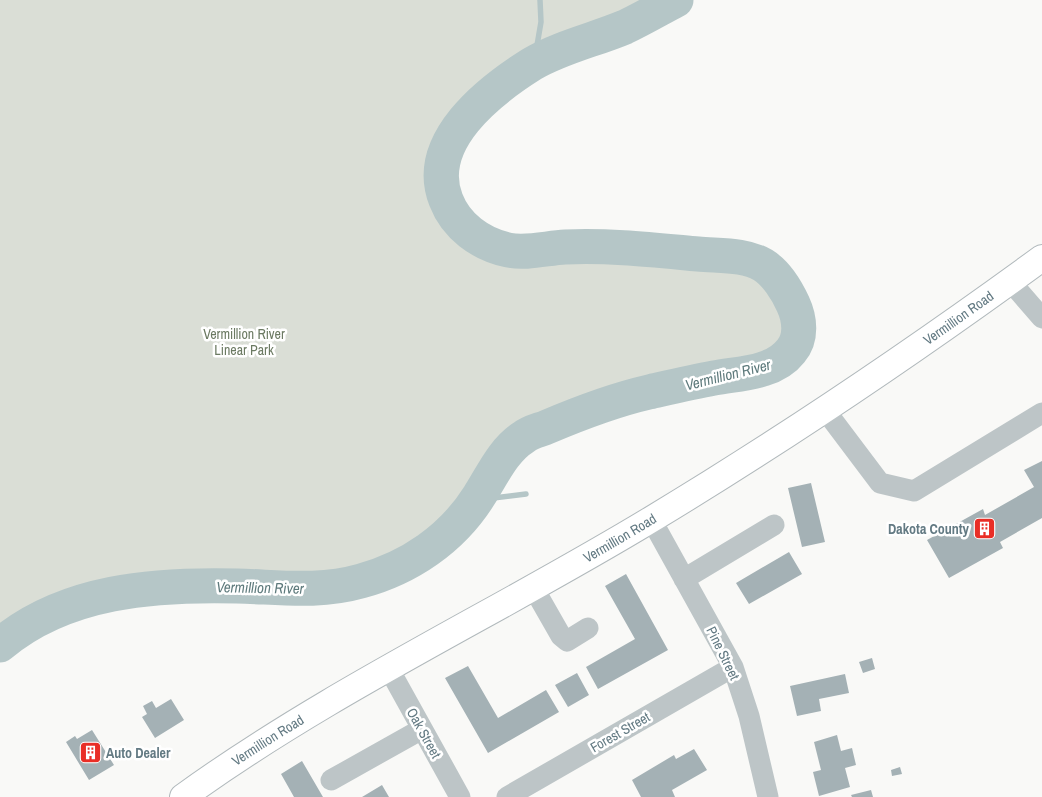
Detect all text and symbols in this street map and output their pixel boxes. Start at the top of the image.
street label: Vermillion Road [920,287,997,349]
park label: Vermillion River Linear Park [203,325,285,359]
water label: Vermillion River [683,354,774,395]
street label: Vermillion Road [580,510,660,567]
building icon: Dakota County [973,517,997,541]
place label: Dakota County [888,520,970,538]
water label: Vermillion River [216,576,305,599]
street label: Pine Street [702,623,744,683]
street label: Oak Street [403,705,445,761]
street label: Forest Street [587,708,653,756]
street label: Vermillion Road [228,711,307,770]
building icon: Auto Dealer [78,741,102,765]
place label: Auto Dealer [106,744,171,762]

